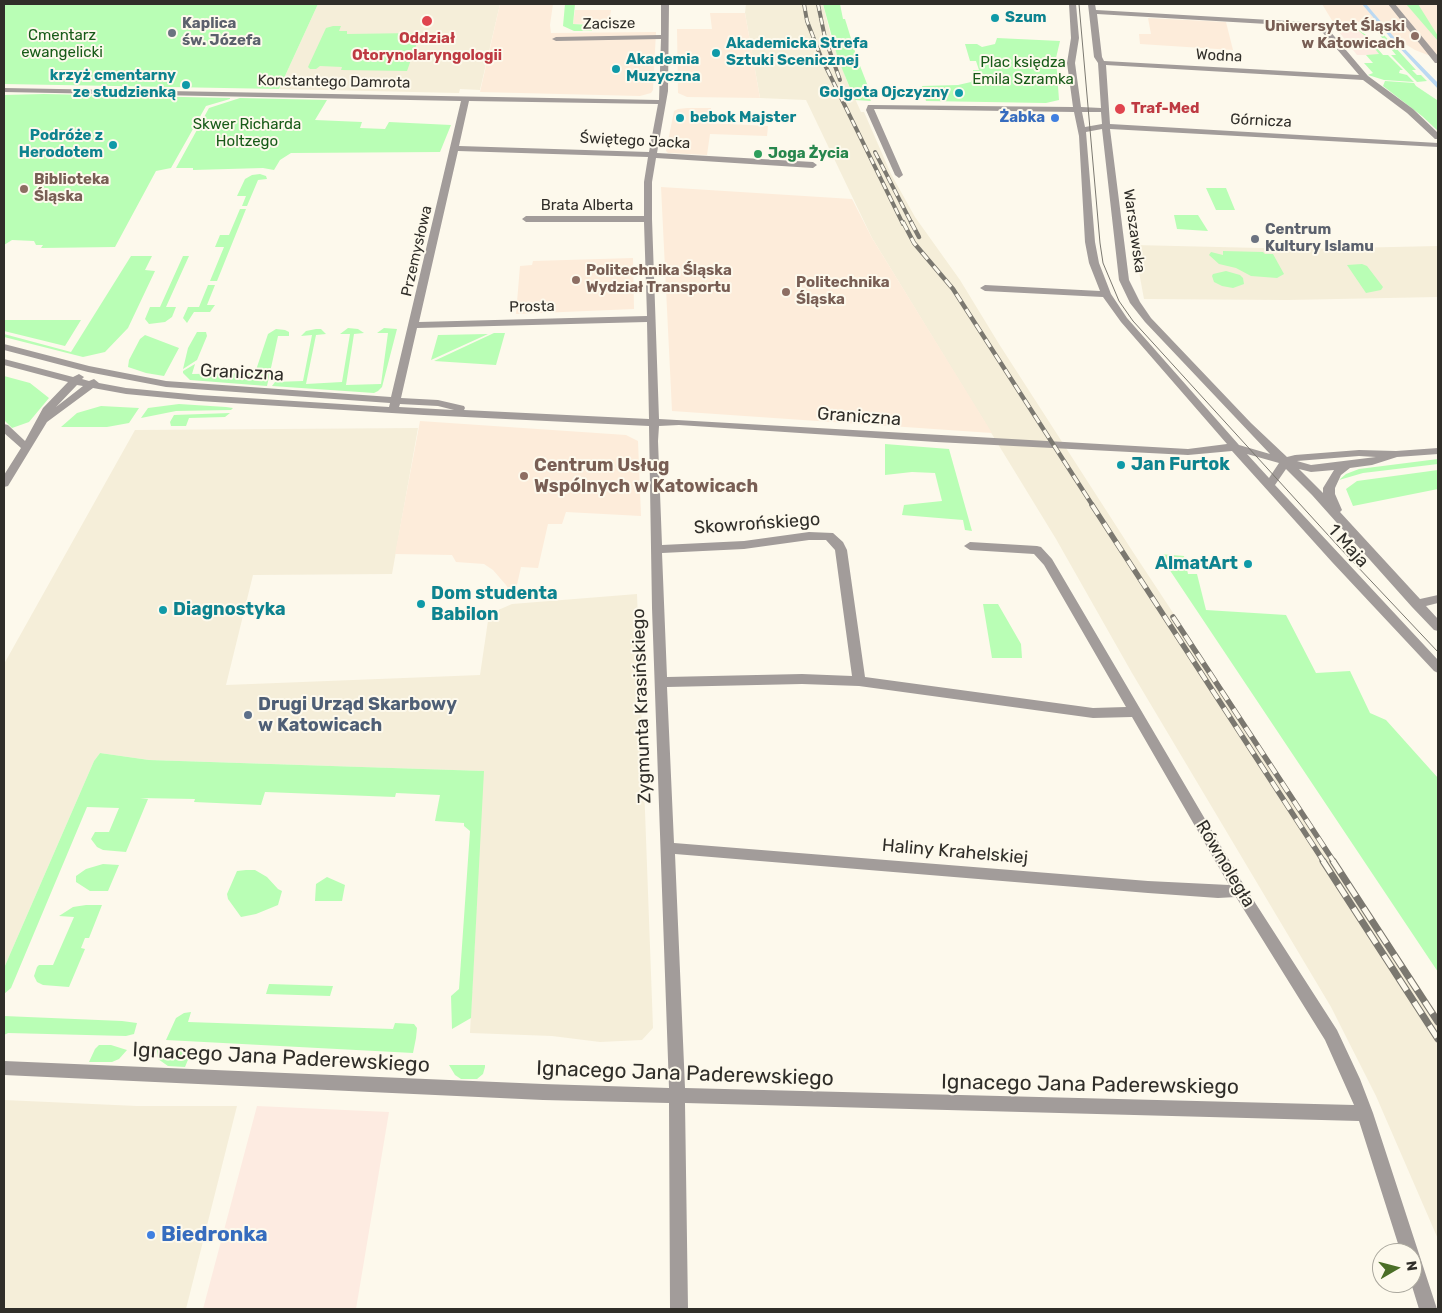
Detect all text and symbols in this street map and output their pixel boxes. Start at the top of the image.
place label: Szum [1005,9,1047,27]
marker: Szum [989,12,1001,24]
marker: Oddział Otorynolaryngologii [420,14,434,28]
place label: Kaplica św. Józefa [182,15,261,50]
street label: Zacisze [582,15,636,33]
place label: Uniwersytet Śląski w Katowicach [1265,18,1405,53]
park label: Cmentarz ewangelicki [21,27,103,62]
marker: Kaplica św. Józefa [166,27,178,39]
place label: Oddział Otorynolaryngologii [352,30,502,65]
marker: Uniwersytet Śląski w Katowicach [1409,30,1421,42]
place label: Akademicka Strefa Sztuki Scenicznej [726,35,868,70]
street label: Wodna [1195,46,1243,66]
marker: Akademicka Strefa Sztuki Scenicznej [710,47,722,59]
place label: Akademia Muzyczna [626,51,701,86]
park label: Plac księdza Emila Szramka [972,54,1074,89]
marker: Akademia Muzyczna [610,63,622,75]
place label: krzyż cmentarny ze studzienką [50,67,176,102]
street label: Konstantego Damrota [257,72,411,92]
marker: krzyż cmentarny ze studzienką [180,79,192,91]
place label: Golgota Ojczyzny [819,84,949,102]
marker: Golgota Ojczyzny [953,87,965,99]
place label: Traf-Med [1131,100,1199,118]
marker: Traf-Med [1113,102,1127,116]
place label: bebok Majster [690,109,796,127]
place label: Żabka [999,109,1045,127]
street label: Górnicza [1230,110,1292,132]
marker: bebok Majster [674,112,686,124]
marker: Żabka [1049,112,1061,124]
park label: Skwer Richarda Holtzego [193,116,301,151]
place label: Podróże z Herodotem [19,127,103,162]
street label: Świętego Jacka [579,129,691,153]
marker: Podróże z Herodotem [107,139,119,151]
place label: Joga Życia [768,145,849,163]
marker: Joga Życia [752,148,764,160]
place label: Biblioteka Śląska [34,171,109,206]
marker: Biblioteka Śląska [18,183,30,195]
street label: Warszawska [1119,188,1149,274]
street label: Brata Alberta [541,197,633,215]
street label: Przemysłowa [398,204,436,298]
place label: Centrum Kultury Islamu [1265,221,1374,256]
marker: Centrum Kultury Islamu [1249,233,1261,245]
place label: Politechnika Śląska Wydział Transportu [586,262,732,297]
marker: Politechnika Śląska Wydział Transportu [570,274,582,286]
place label: Politechnika Śląska [796,274,890,309]
marker: Politechnika Śląska [780,286,792,298]
street label: Prosta [509,298,555,316]
street label: Graniczna [199,360,285,386]
street label: Graniczna [816,403,902,431]
place label: Jan Furtok [1131,454,1230,476]
place label: Centrum Usług Wspólnych w Katowicach [534,455,758,498]
marker: Jan Furtok [1115,459,1127,471]
marker: Centrum Usług Wspólnych w Katowicach [518,470,530,482]
street label: Skowrońskiego [693,509,821,539]
street label: 1 Maja [1323,520,1373,572]
place label: AlmatArt [1155,553,1238,575]
marker: AlmatArt [1242,558,1254,570]
place label: Dom studenta Babilon [431,583,558,626]
marker: Dom studenta Babilon [415,598,427,610]
place label: Diagnostyka [173,599,286,621]
marker: Diagnostyka [157,604,169,616]
street label: Zygmunta Krasińskiego [628,608,656,804]
place label: Drugi Urząd Skarbowy w Katowicach [258,694,457,736]
marker: Drugi Urząd Skarbowy w Katowicach [242,709,254,721]
street label: Równoległa [1191,817,1259,911]
street label: Haliny Krahelskiej [881,835,1029,869]
street label: Ignacego Jana Paderewskiego [132,1038,430,1078]
street label: Ignacego Jana Paderewskiego [536,1056,834,1092]
street label: Ignacego Jana Paderewskiego [941,1070,1239,1100]
place label: Biedronka [161,1222,268,1248]
marker: Biedronka [145,1229,157,1241]
north arrow [1372,1243,1422,1293]
text: N [1402,1260,1420,1272]

